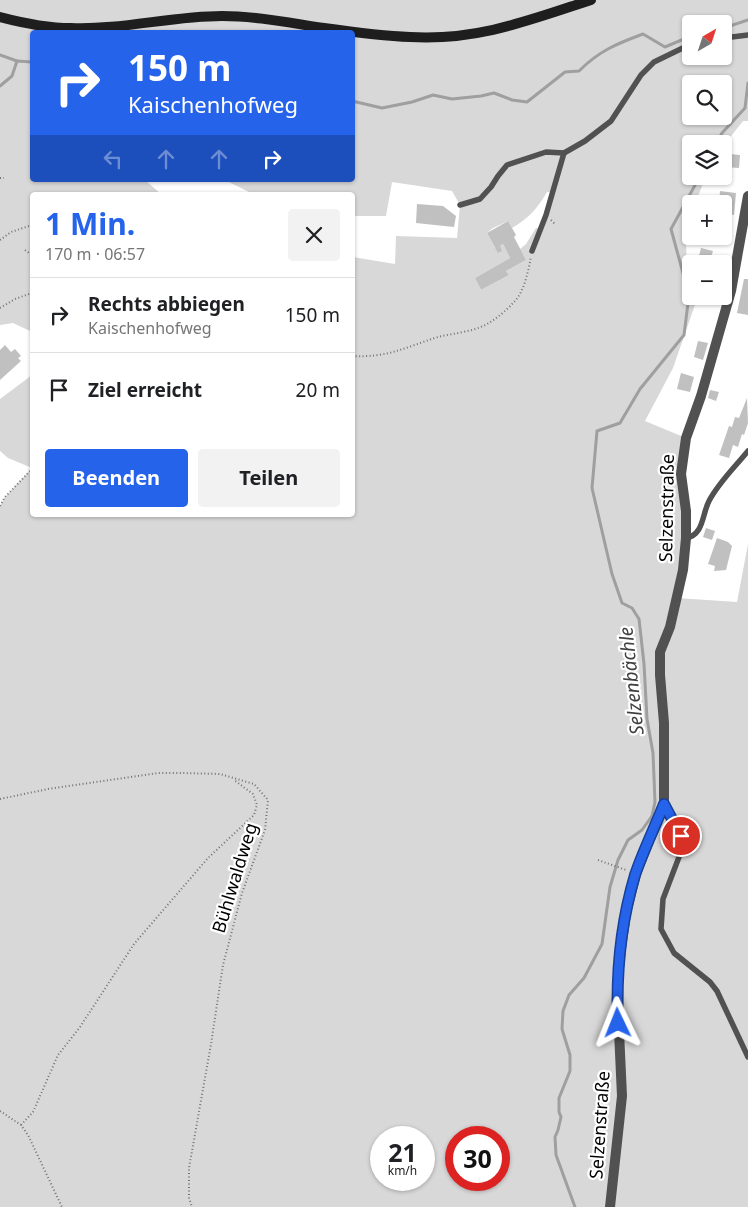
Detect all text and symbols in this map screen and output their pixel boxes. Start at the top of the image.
north arrow [682,15,732,65]
map controls [682,15,732,305]
text: 150 m [128,44,231,91]
icon: right [45,50,110,115]
button: search [682,75,732,125]
text: Kaischenhofweg [128,89,298,119]
button: layers [682,135,732,185]
icon: left [99,145,127,173]
icon: ahead [152,145,180,173]
icon: ahead [205,145,233,173]
icon: right [258,145,286,173]
button: + [682,195,732,245]
text: 1 Min. [45,203,135,244]
button: close [288,209,340,261]
text: 170 m · 06:57 [45,243,145,265]
button: − [682,255,732,305]
text: Rechts abbiegen [88,291,245,317]
icon: right [45,301,73,329]
text: 150 m [285,302,340,328]
text: Kaischenhofweg [88,317,212,339]
icon: arrive [45,376,73,404]
text: Ziel erreicht [88,377,202,403]
text: 20 m [296,377,340,403]
button: Beenden [45,449,188,507]
button: Teilen [198,449,340,507]
street label: Selzenstraße [653,454,679,562]
water label: Selzenbächle [612,626,650,736]
pin [660,815,702,857]
street label: Bühlwaldweg [206,820,262,936]
icon: arrive [667,822,695,850]
position arrow [591,996,643,1048]
street label: Selzenstraße [583,1070,615,1180]
speed limit sign: 30 [445,1126,510,1191]
text: 21 [388,1135,417,1169]
text: km/h [388,1162,417,1179]

